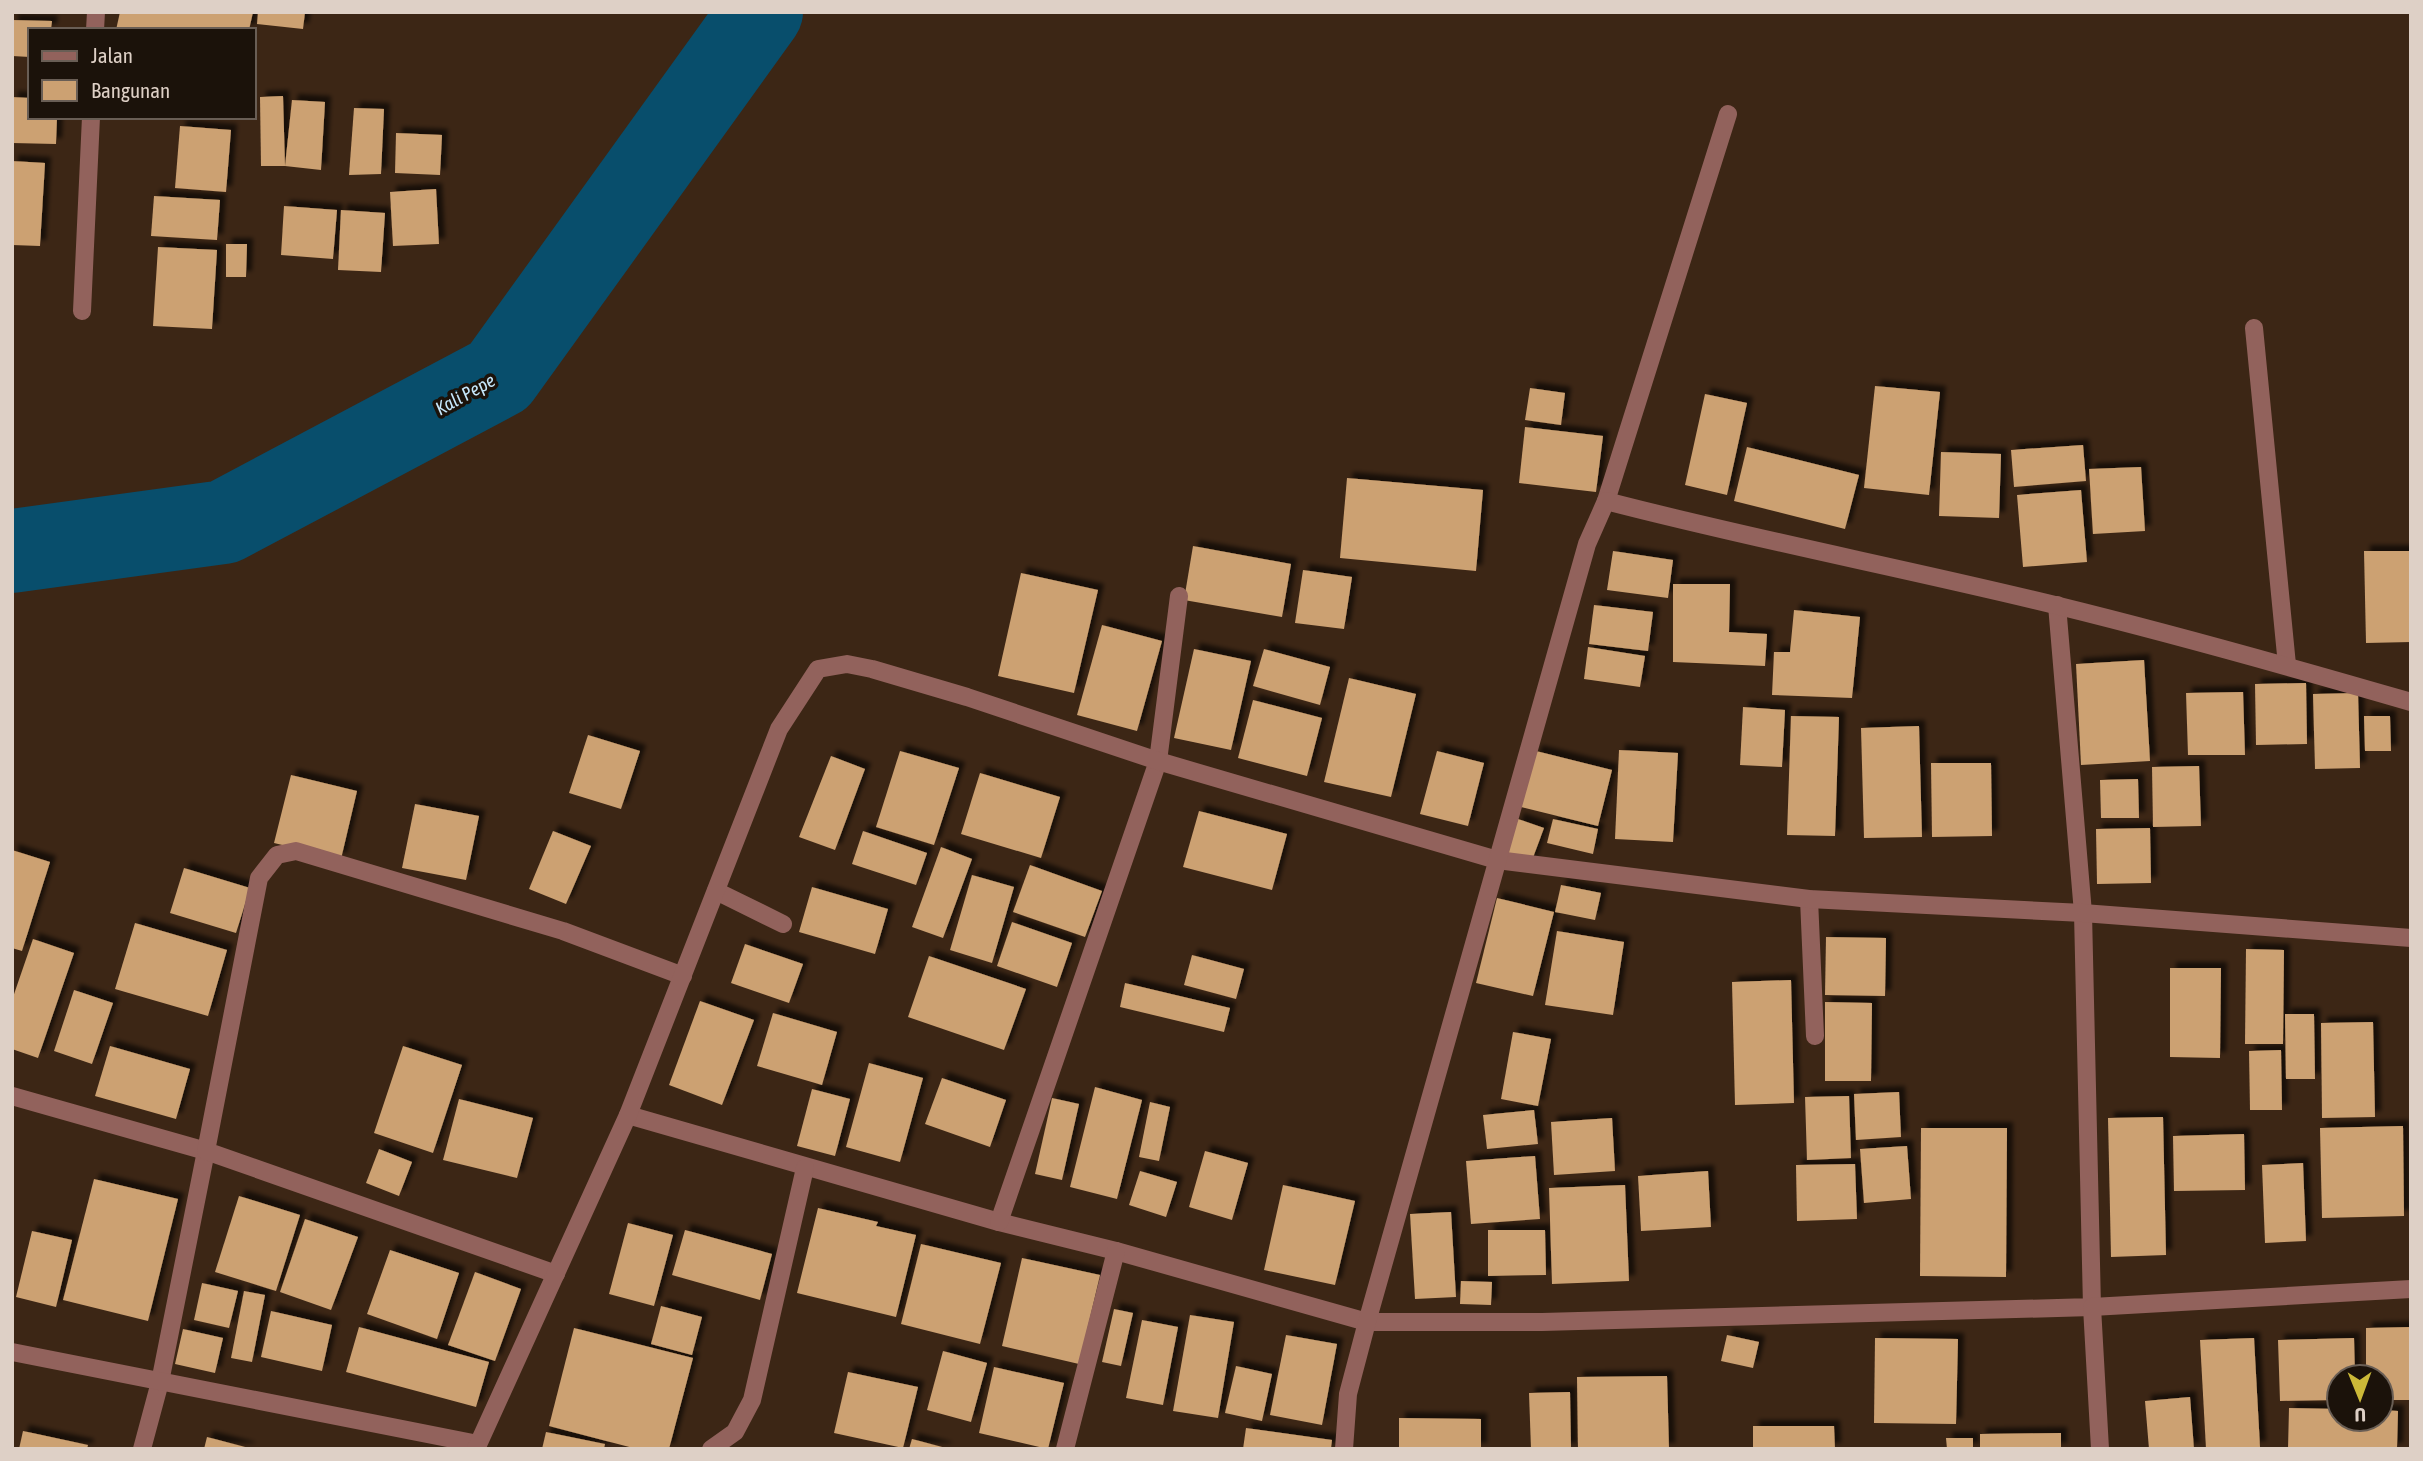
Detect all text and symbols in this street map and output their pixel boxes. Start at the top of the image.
legend [28,28,256,119]
text: Jalan [91,43,133,67]
text: Bangunan [91,78,170,102]
water label: Kali Pepe [431,369,499,419]
north arrow [2325,1363,2395,1433]
text: U [2354,1404,2366,1426]

